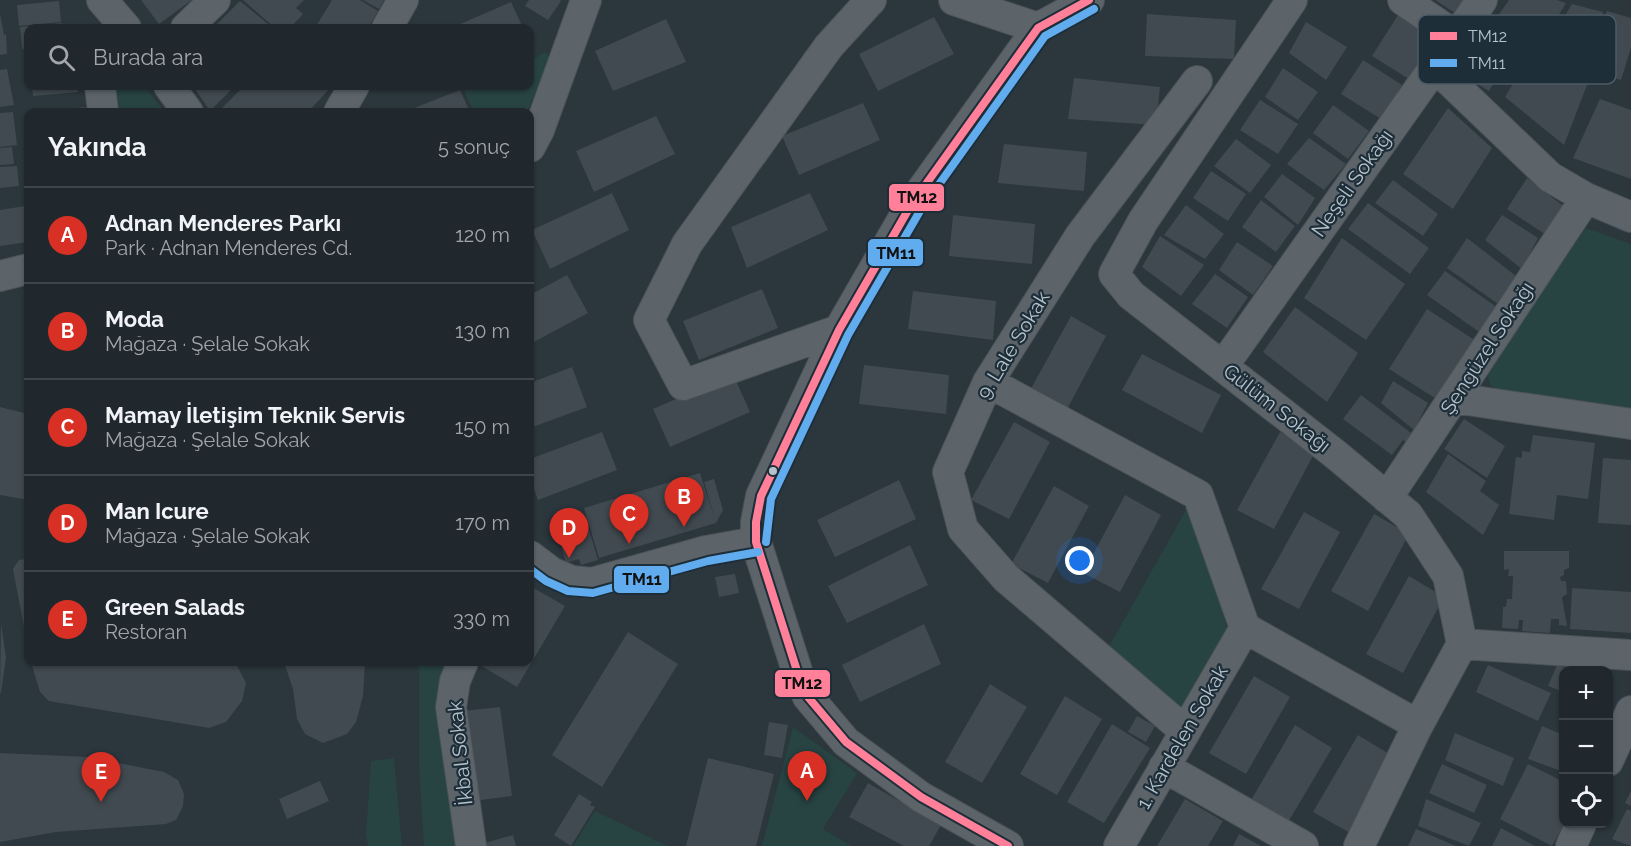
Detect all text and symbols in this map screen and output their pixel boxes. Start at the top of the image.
legend [1418,15,1616,84]
search box [24,24,534,90]
text: TM12 [1468,27,1507,46]
icon: search [45,41,78,74]
text: Burada ara [93,44,203,70]
text: TM11 [1468,54,1506,73]
street label: Neşeli Sokağı [1306,125,1398,241]
text: Yakında [48,132,146,162]
text: 5 sonuç [438,135,510,159]
line badge: TM12 [888,183,945,212]
text: TM12 [897,188,937,207]
text: Adnan Menderes Parkı [105,210,341,236]
text: A [61,223,74,247]
text: 120 m [455,223,510,247]
text: Park · Adnan Menderes Cd. [105,236,352,260]
line badge: TM11 [867,238,924,267]
text: TM11 [876,244,916,263]
street label: Şengüzel Sokağı [1435,277,1539,419]
street label: 9. Lale Sokak [971,286,1055,403]
text: Moda [105,306,164,332]
text: B [61,319,74,343]
text: 130 m [455,319,510,343]
text: Mağaza · Şelale Sokak [105,332,310,356]
street label: Gülüm Sokağı [1219,359,1335,457]
text: Mamay İletişim Teknik Servis [105,402,405,428]
text: C [61,415,74,439]
text: 150 m [455,415,510,439]
text: Mağaza · Şelale Sokak [105,428,310,452]
unlabelled marker [767,465,779,477]
pin: B [664,478,704,527]
pin: C [610,494,648,544]
text: Man Icure [105,498,209,524]
pin: D [550,508,588,558]
text: D [60,511,75,535]
text: 170 m [455,511,510,535]
text: Mağaza · Şelale Sokak [105,524,310,548]
your location [1065,546,1094,575]
line badge: TM11 [613,565,670,594]
text: TM11 [622,570,662,589]
text: Green Salads [105,594,245,620]
text: E [61,607,74,631]
text: 330 m [453,607,510,631]
text: Restoran [105,620,187,644]
street label: 1. Kardelen Sokak [1131,660,1233,813]
map controls [1559,666,1613,828]
button: + [1559,666,1613,720]
line badge: TM12 [774,669,831,698]
text: TM12 [782,674,822,693]
street label: İkbal Sokak [442,699,477,806]
button: − [1559,720,1613,774]
pin: E [82,752,120,802]
pin: A [788,752,826,801]
button: locate [1559,774,1613,828]

